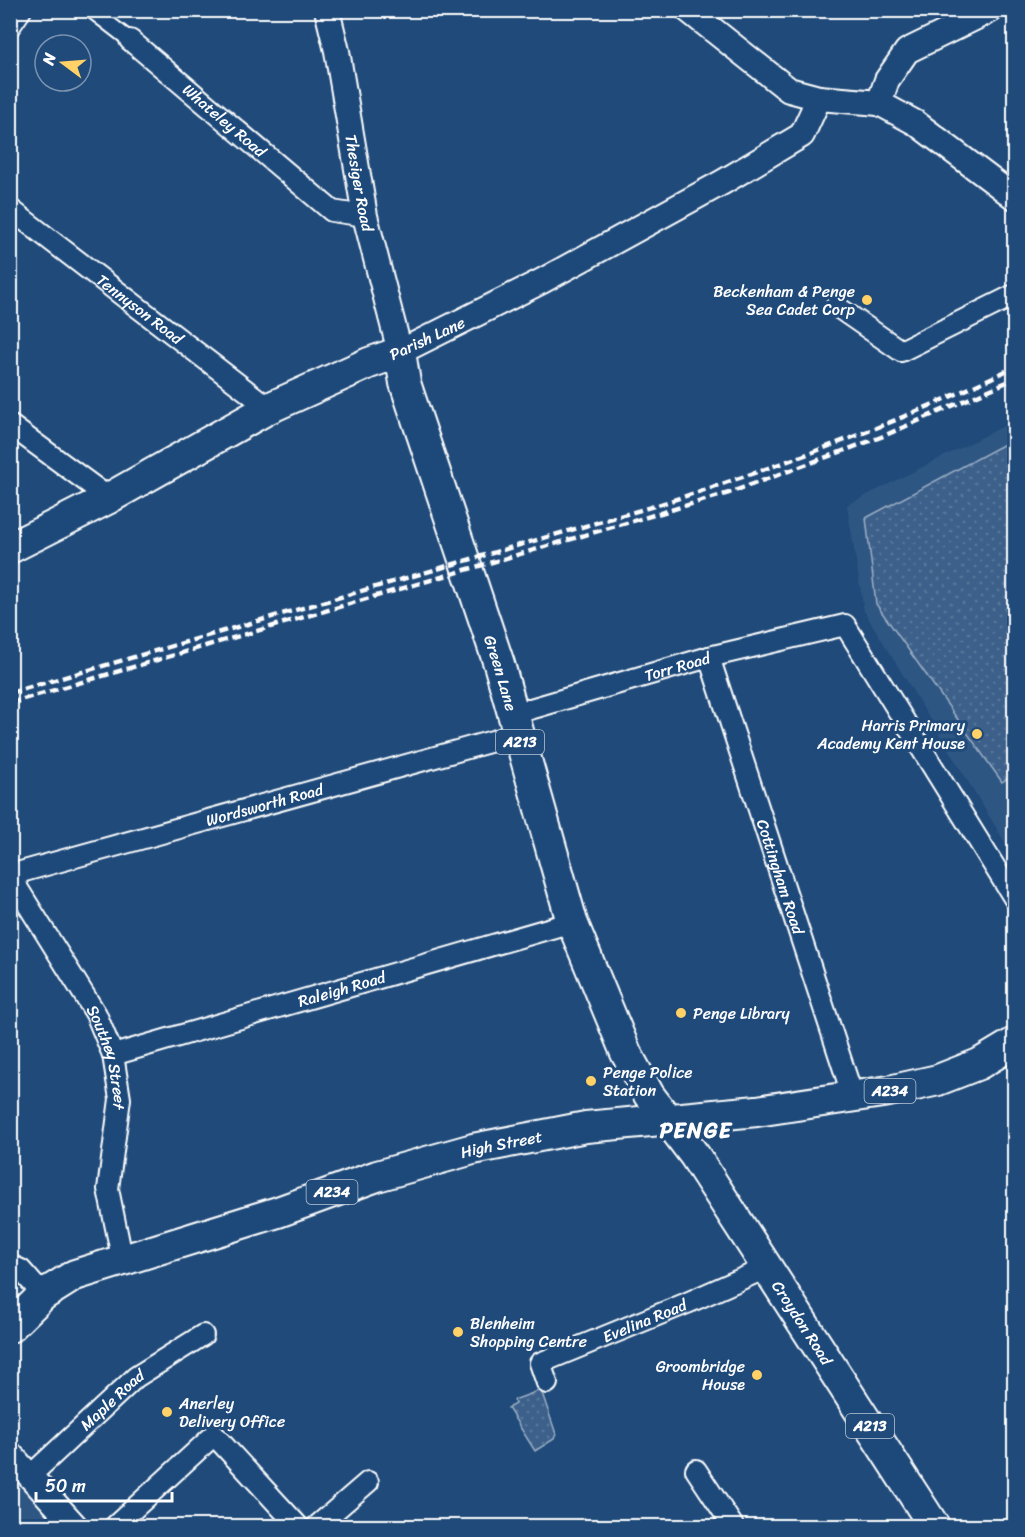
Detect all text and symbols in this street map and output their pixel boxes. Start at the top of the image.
north arrow [33,33,93,93]
text: N [33,49,65,69]
street label: Whateley Road [176,76,274,166]
street label: Thesiger Road [336,132,383,236]
street label: Tennyson Road [90,266,191,353]
place label: Beckenham & Penge Sea Cadet Corp [713,277,856,324]
marker: Beckenham & Penge Sea Cadet Corp [860,293,874,307]
street label: Parish Lane [384,308,470,369]
street label: Green Lane [475,631,526,715]
street label: Torr Road [641,643,715,690]
place label: Harris Primary Academy Kent House [816,711,966,758]
marker: Harris Primary Academy Kent House [970,727,984,741]
road number: A213 [496,730,544,754]
street label: Wordsworth Road [202,774,328,835]
street label: Cottingham Road [748,815,813,940]
street label: Raleigh Road [294,962,390,1016]
street label: Southey Street [78,999,134,1112]
place label: Penge Library [693,999,791,1028]
marker: Penge Library [674,1006,688,1020]
place label: Penge Police Station [603,1058,693,1105]
marker: Penge Police Station [584,1074,598,1088]
road number: A234 [864,1079,916,1103]
district label: PENGE [659,1111,733,1150]
street label: High Street [457,1122,545,1167]
road number: A234 [306,1180,358,1204]
street label: Croydon Road [764,1274,841,1372]
street label: Evelina Road [598,1290,693,1351]
place label: Blenheim Shopping Centre [470,1309,587,1356]
marker: Blenheim Shopping Centre [451,1325,465,1339]
place label: Groombridge House [656,1352,745,1399]
street label: Maple Road [73,1360,151,1438]
marker: Groombridge House [750,1368,764,1382]
place label: Anerley Delivery Office [178,1389,285,1436]
marker: Anerley Delivery Office [160,1405,174,1419]
road number: A213 [846,1414,894,1438]
scale bar [36,1465,172,1503]
text: 50 m [45,1470,86,1502]

